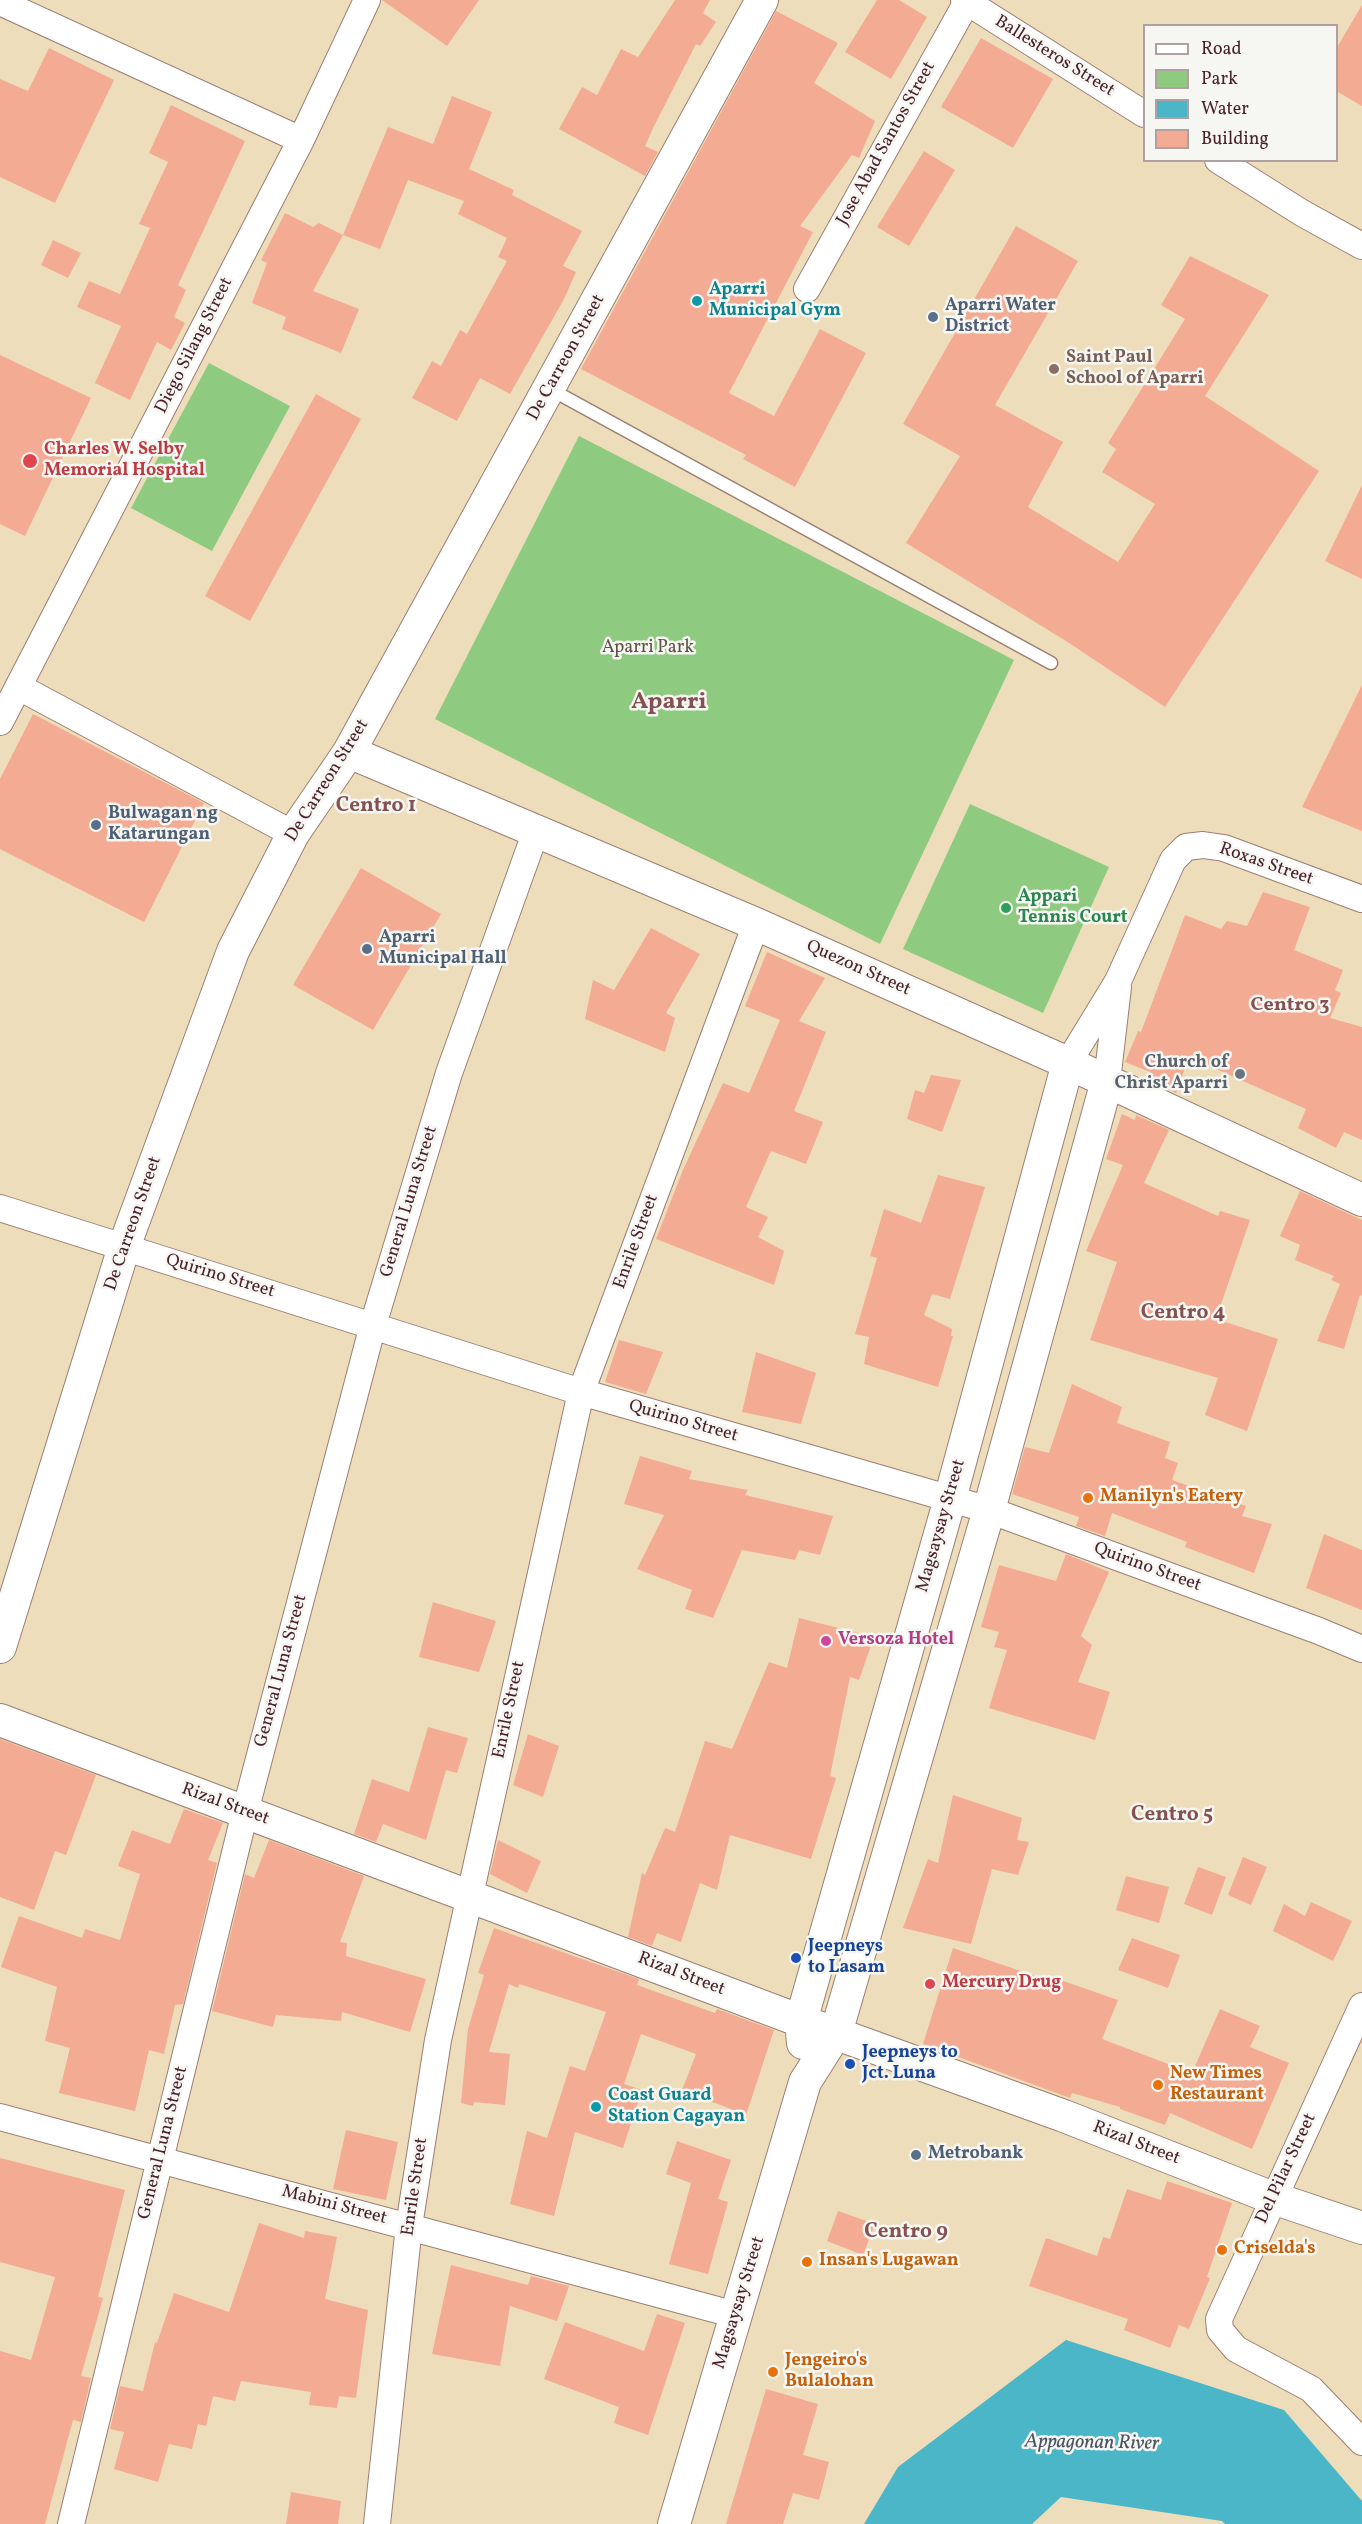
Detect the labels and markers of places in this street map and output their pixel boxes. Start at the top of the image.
place label: Aparri Municipal Gym [709,280,841,322]
marker: Aparri Municipal Gym [690,294,704,308]
place label: Aparri Water District [945,296,1056,338]
marker: Aparri Water District [926,310,940,324]
place label: Saint Paul School of Aparri [1066,348,1204,391]
marker: Saint Paul School of Aparri [1047,362,1061,376]
place label: Charles W. Selby Memorial Hospital [44,440,205,482]
marker: Charles W. Selby Memorial Hospital [21,452,39,470]
place label: Bulwagan ng Katarungan [108,804,218,846]
marker: Bulwagan ng Katarungan [89,818,103,832]
place label: Appari Tennis Court [1018,887,1128,930]
marker: Appari Tennis Court [999,901,1013,915]
place label: Aparri Municipal Hall [379,928,507,970]
marker: Aparri Municipal Hall [360,942,374,956]
place label: Church of Christ Aparri [1115,1053,1228,1096]
marker: Church of Christ Aparri [1233,1067,1247,1081]
place label: Manilyn's Eatery [1100,1487,1243,1509]
marker: Manilyn's Eatery [1081,1491,1095,1505]
place label: Versoza Hotel [838,1630,954,1652]
marker: Versoza Hotel [819,1634,833,1648]
place label: Jeepneys to Lasam [808,1937,885,1980]
marker: Jeepneys to Lasam [789,1951,803,1965]
place label: Mercury Drug [942,1973,1061,1995]
marker: Mercury Drug [923,1977,937,1991]
place label: Jeepneys to Jct. Luna [862,2043,958,2086]
marker: Jeepneys to Jct. Luna [843,2057,857,2071]
place label: New Times Restaurant [1170,2064,1264,2106]
marker: New Times Restaurant [1151,2078,1165,2092]
place label: Coast Guard Station Cagayan [608,2086,745,2128]
marker: Coast Guard Station Cagayan [589,2100,603,2114]
place label: Metrobank [928,2144,1023,2166]
marker: Metrobank [909,2148,923,2162]
place label: Criselda's [1234,2239,1316,2261]
marker: Criselda's [1215,2243,1229,2257]
place label: Insan's Lugawan [819,2251,959,2273]
marker: Insan's Lugawan [800,2255,814,2269]
place label: Jengeiro's Bulalohan [785,2351,874,2394]
marker: Jengeiro's Bulalohan [766,2365,780,2379]

